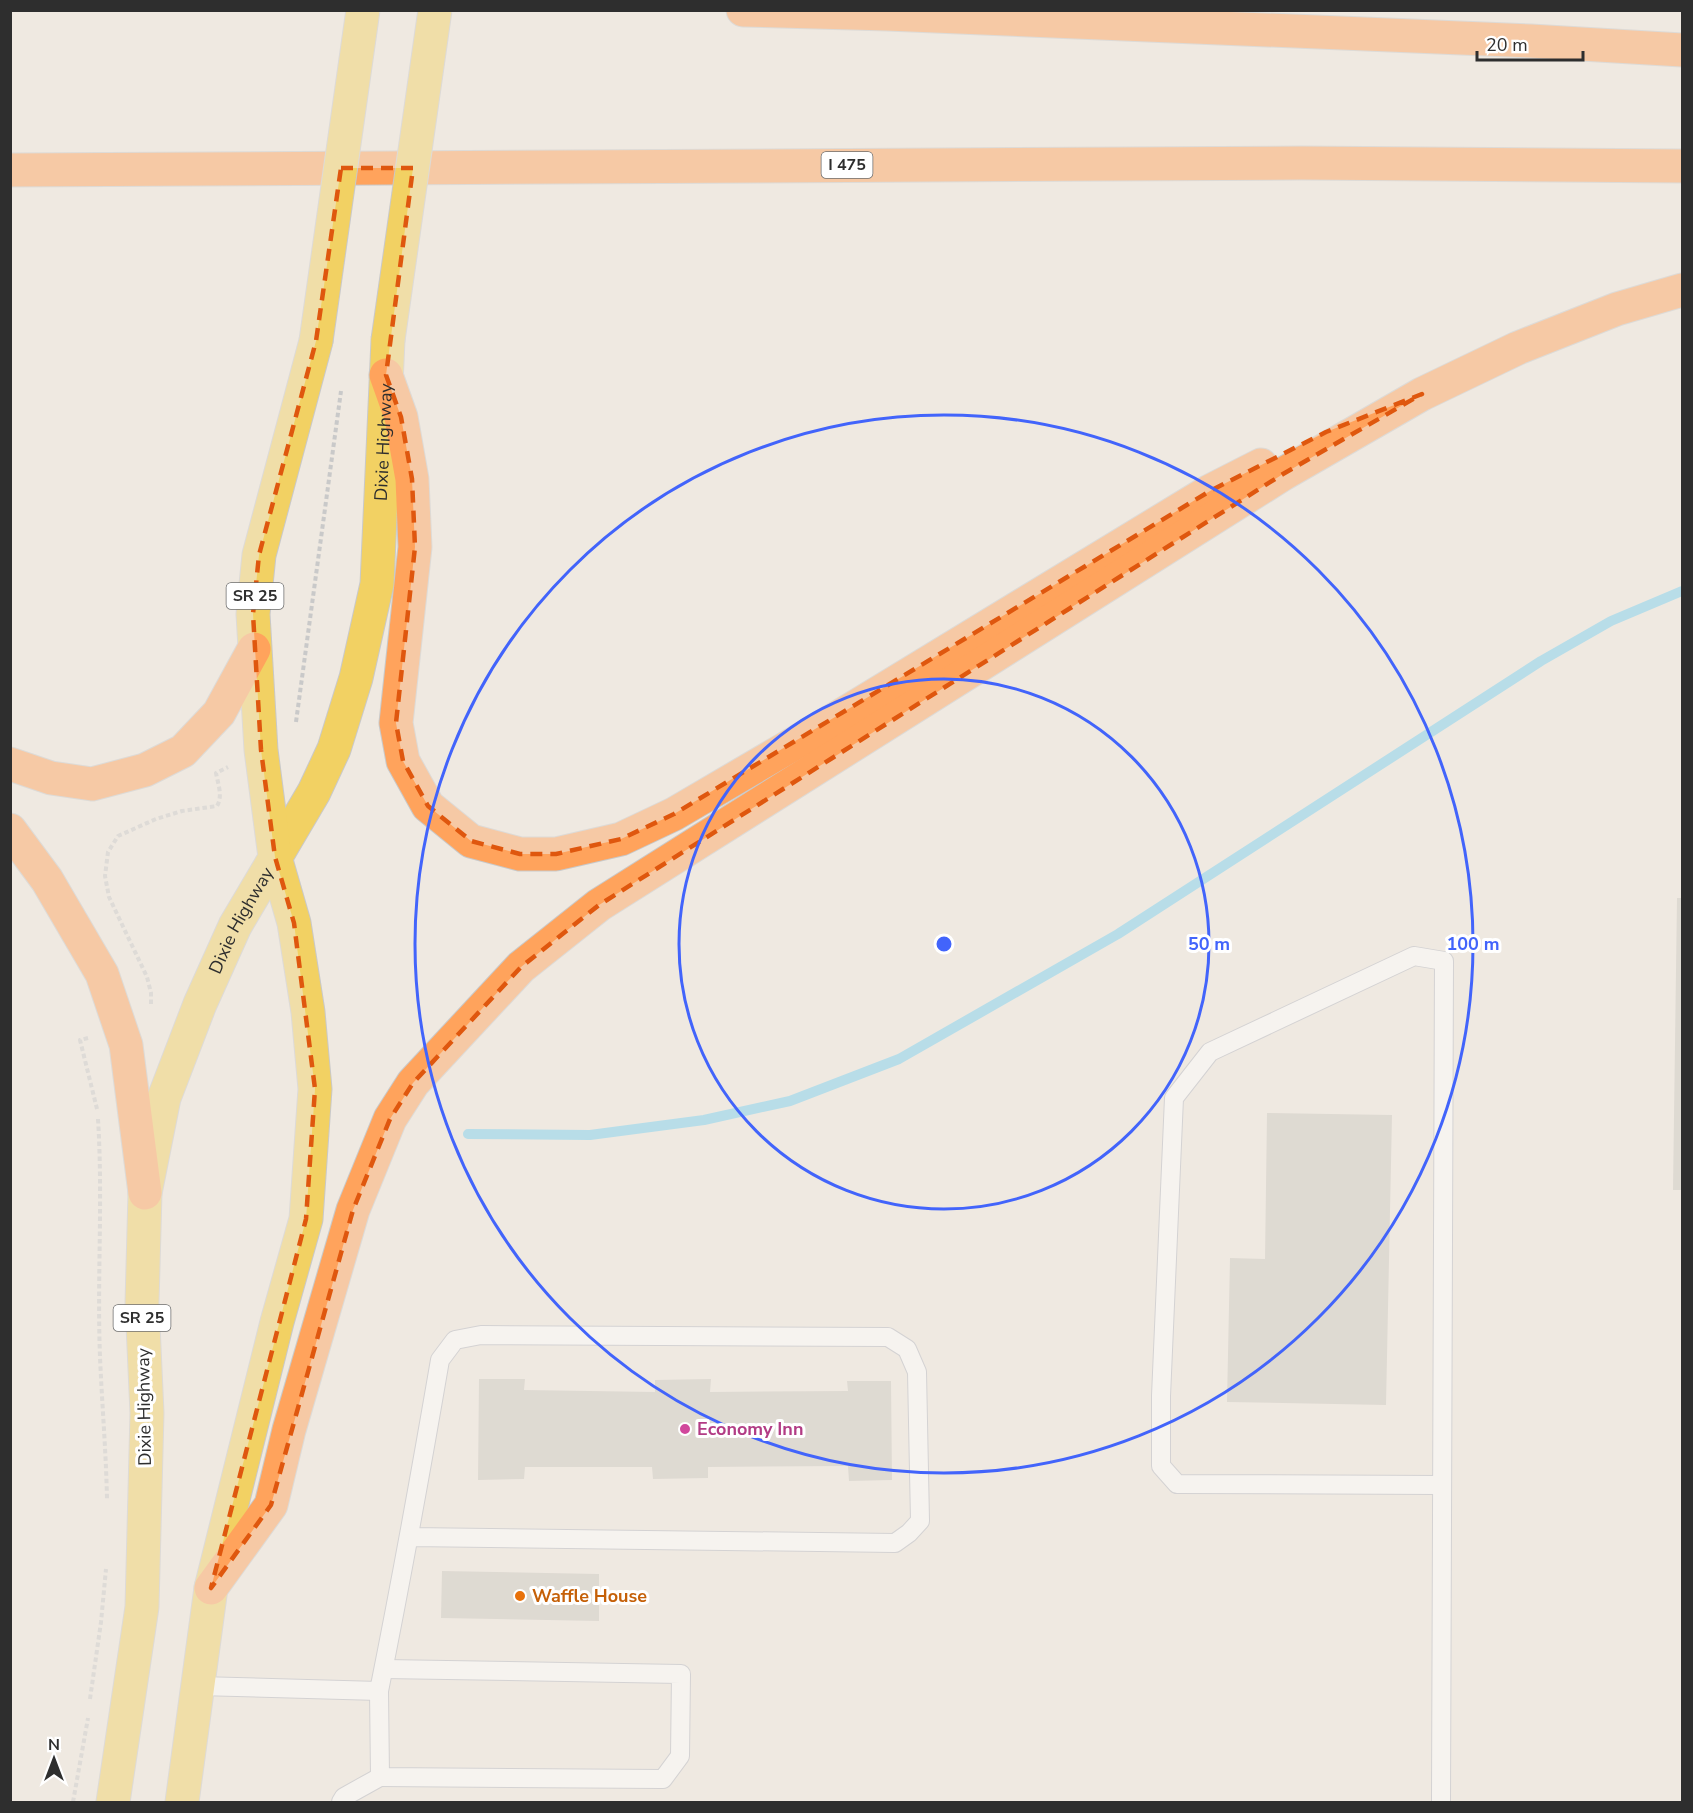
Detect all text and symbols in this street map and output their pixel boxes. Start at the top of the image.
scale bar [1477,24,1584,62]
text: 20 m [1486,33,1528,57]
road number: I 475 [822,152,872,178]
street label: Dixie Highway [369,382,398,501]
road number: SR 25 [226,583,284,609]
street label: Dixie Highway [203,862,279,978]
text: 50 m [1188,932,1230,956]
text: 100 m [1446,932,1500,956]
centre of rings [934,934,954,954]
road number: SR 25 [114,1305,170,1331]
street label: Dixie Highway [131,1347,157,1466]
place label: Economy Inn [697,1417,803,1441]
marker: Economy Inn [678,1422,692,1436]
place label: Waffle House [532,1584,647,1608]
marker: Waffle House [513,1589,527,1603]
north arrow [24,1729,84,1789]
text: N [48,1734,60,1756]

